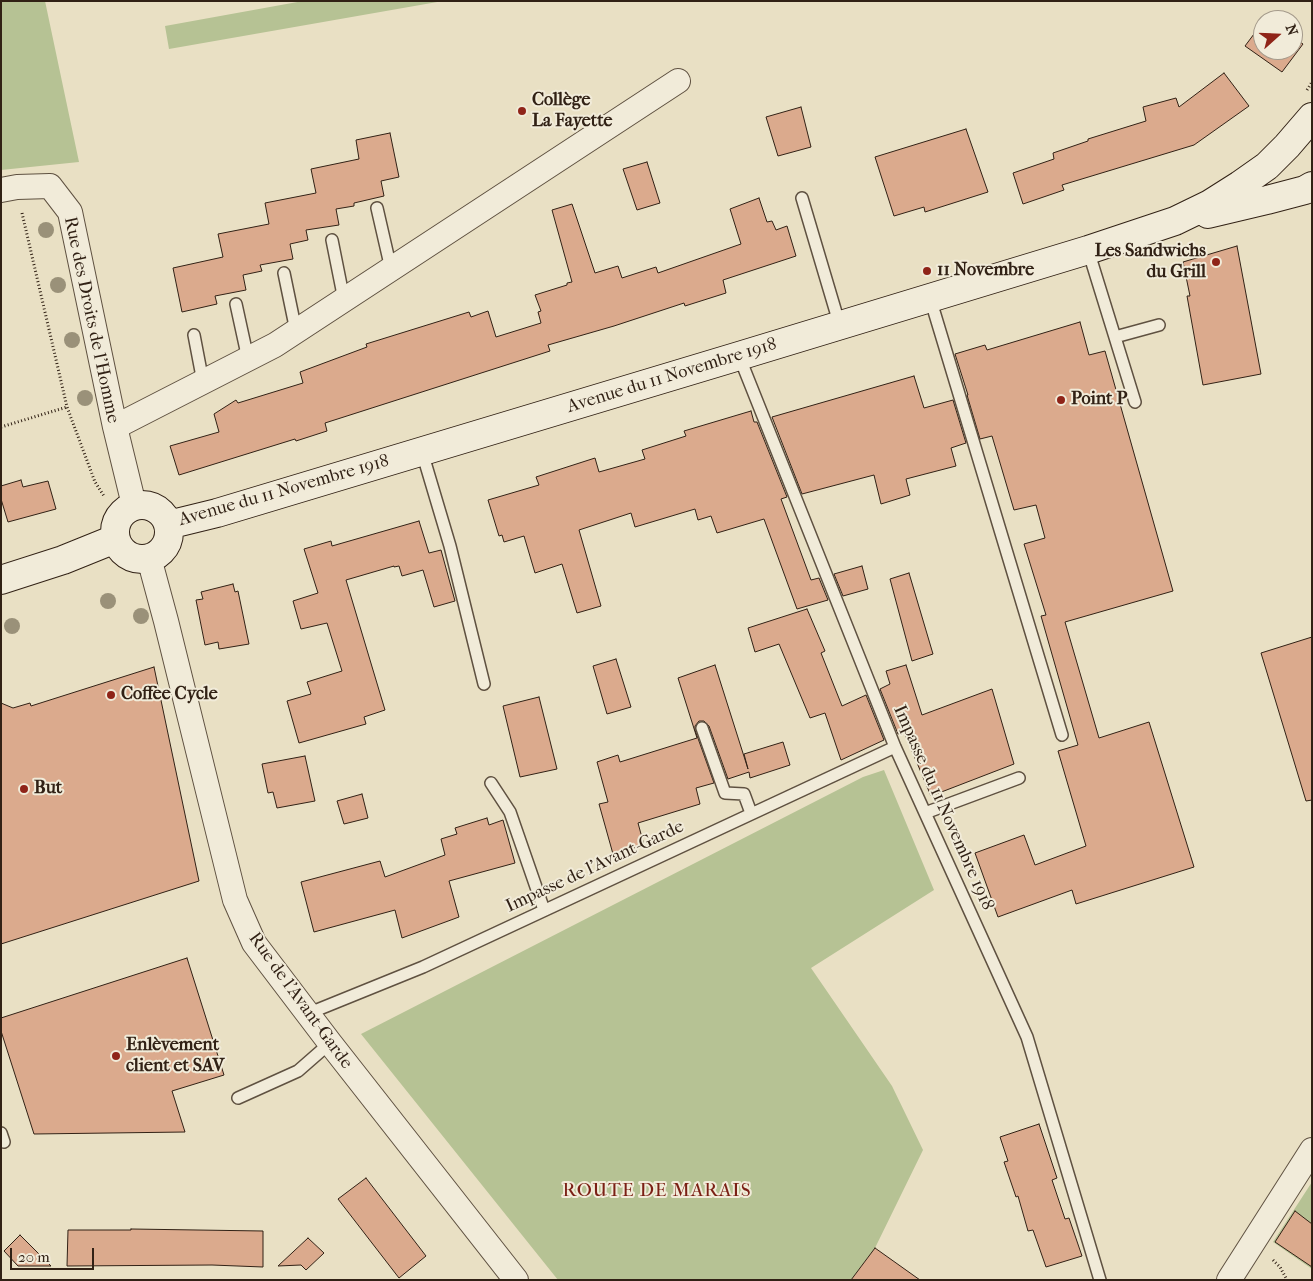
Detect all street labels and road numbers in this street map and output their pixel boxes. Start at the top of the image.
street label: Rue des Droits de l'Homme [59,215,123,425]
street label: Avenue du 11 Novembre 1918 [565,334,779,418]
street label: Avenue du 11 Novembre 1918 [176,451,392,531]
street label: Impasse du 11 Novembre 1918 [888,702,998,914]
street label: Impasse de l'Avant-Garde [503,816,687,918]
street label: Rue de l'Avant-Garde [243,929,357,1073]

